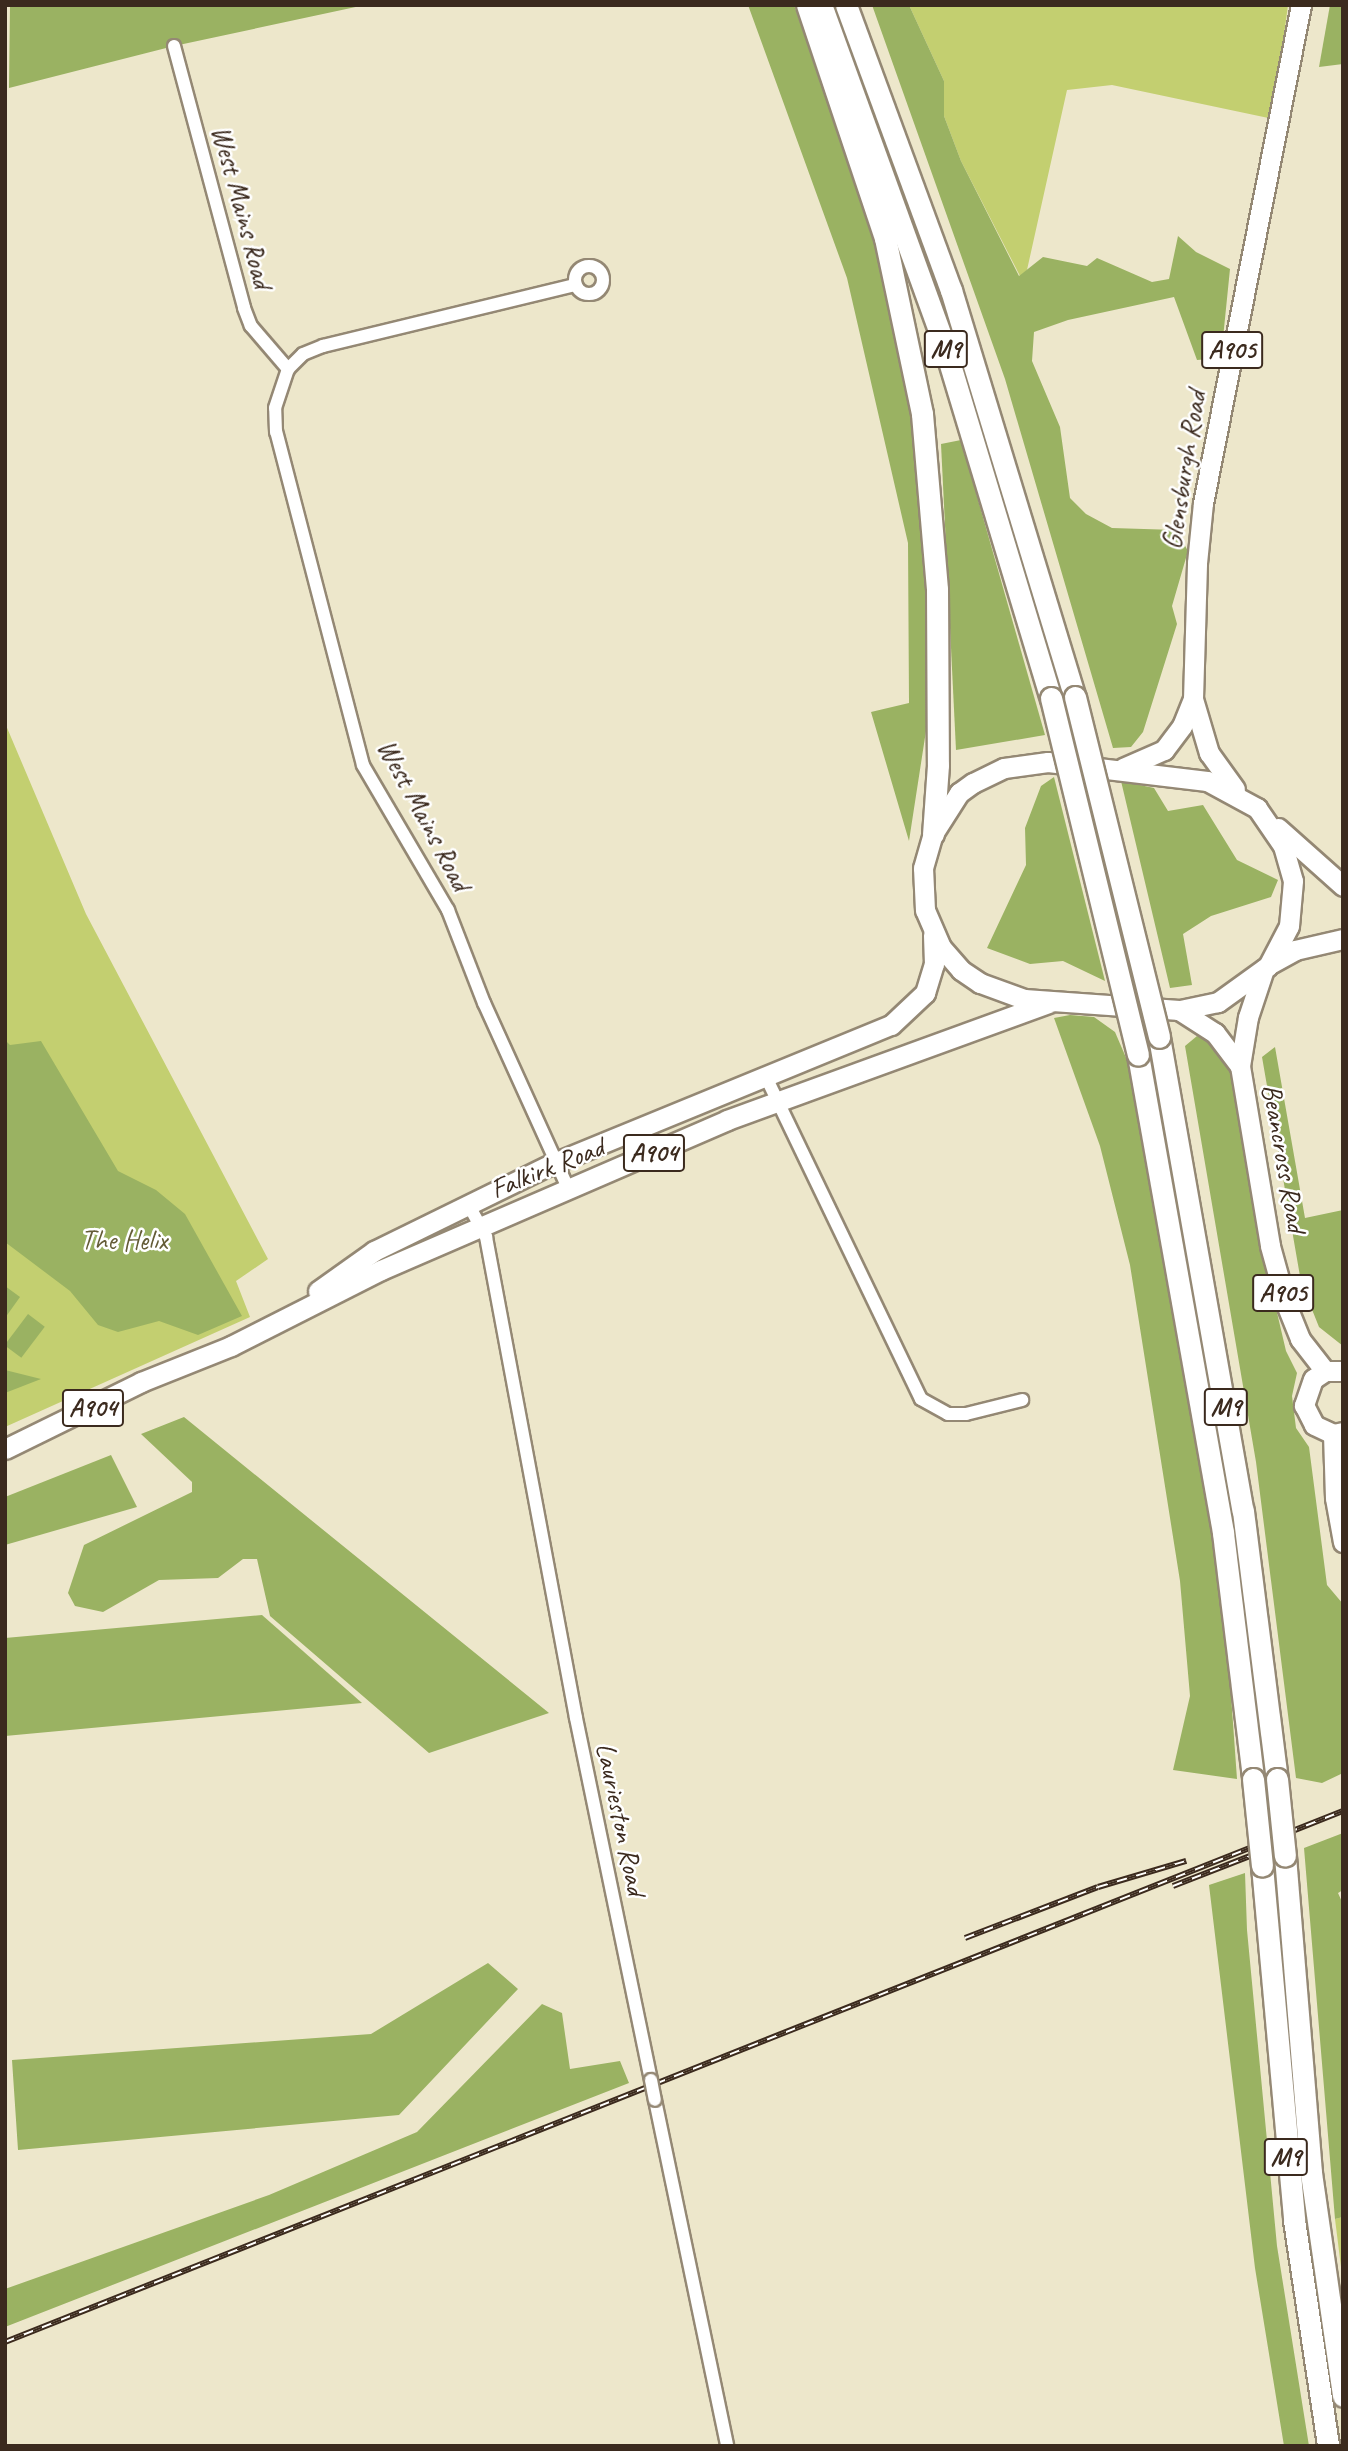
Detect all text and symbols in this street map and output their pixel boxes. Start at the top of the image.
street label: West Mains Road [204,121,280,293]
road number: M9 [923,326,969,372]
road number: A905 [1200,328,1264,372]
street label: Glensburgh Road [1155,389,1213,551]
street label: West Mains Road [370,733,478,897]
street label: Beancross Road [1254,1081,1314,1235]
street label: Falkirk Road [486,1130,608,1206]
road number: A904 [622,1130,686,1176]
park label: The Helix [81,1223,167,1257]
road number: A905 [1252,1270,1314,1316]
road number: M9 [1203,1384,1249,1430]
road number: A904 [62,1386,124,1430]
street label: Laurieston Road [589,1740,653,1898]
road number: M9 [1263,2134,1309,2180]

